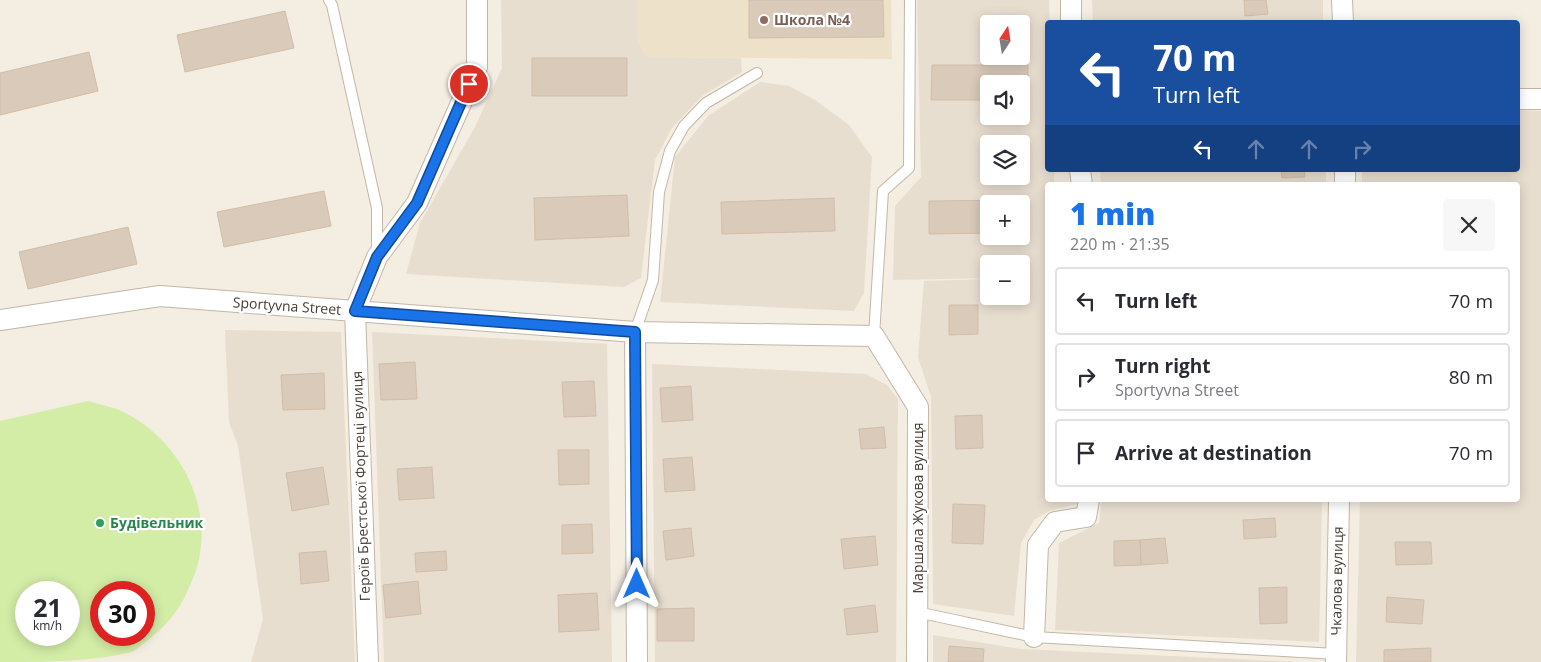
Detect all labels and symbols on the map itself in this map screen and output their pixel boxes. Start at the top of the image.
place label: Школа №4 [774,10,850,29]
marker: Школа №4 [758,14,770,26]
north arrow [980,15,1030,65]
pin [448,63,490,105]
street label: Sportyvna Street [232,292,342,319]
street label: Героїв Брестської Фортеці вулиця [347,371,374,601]
street label: Маршала Жукова вулиця [908,423,927,593]
place label: Будівельник [110,513,204,532]
marker: Будівельник [94,517,106,529]
street label: Чкалова вулиця [1326,526,1347,636]
position arrow [610,557,662,609]
speed limit sign: 30 [90,581,155,646]

